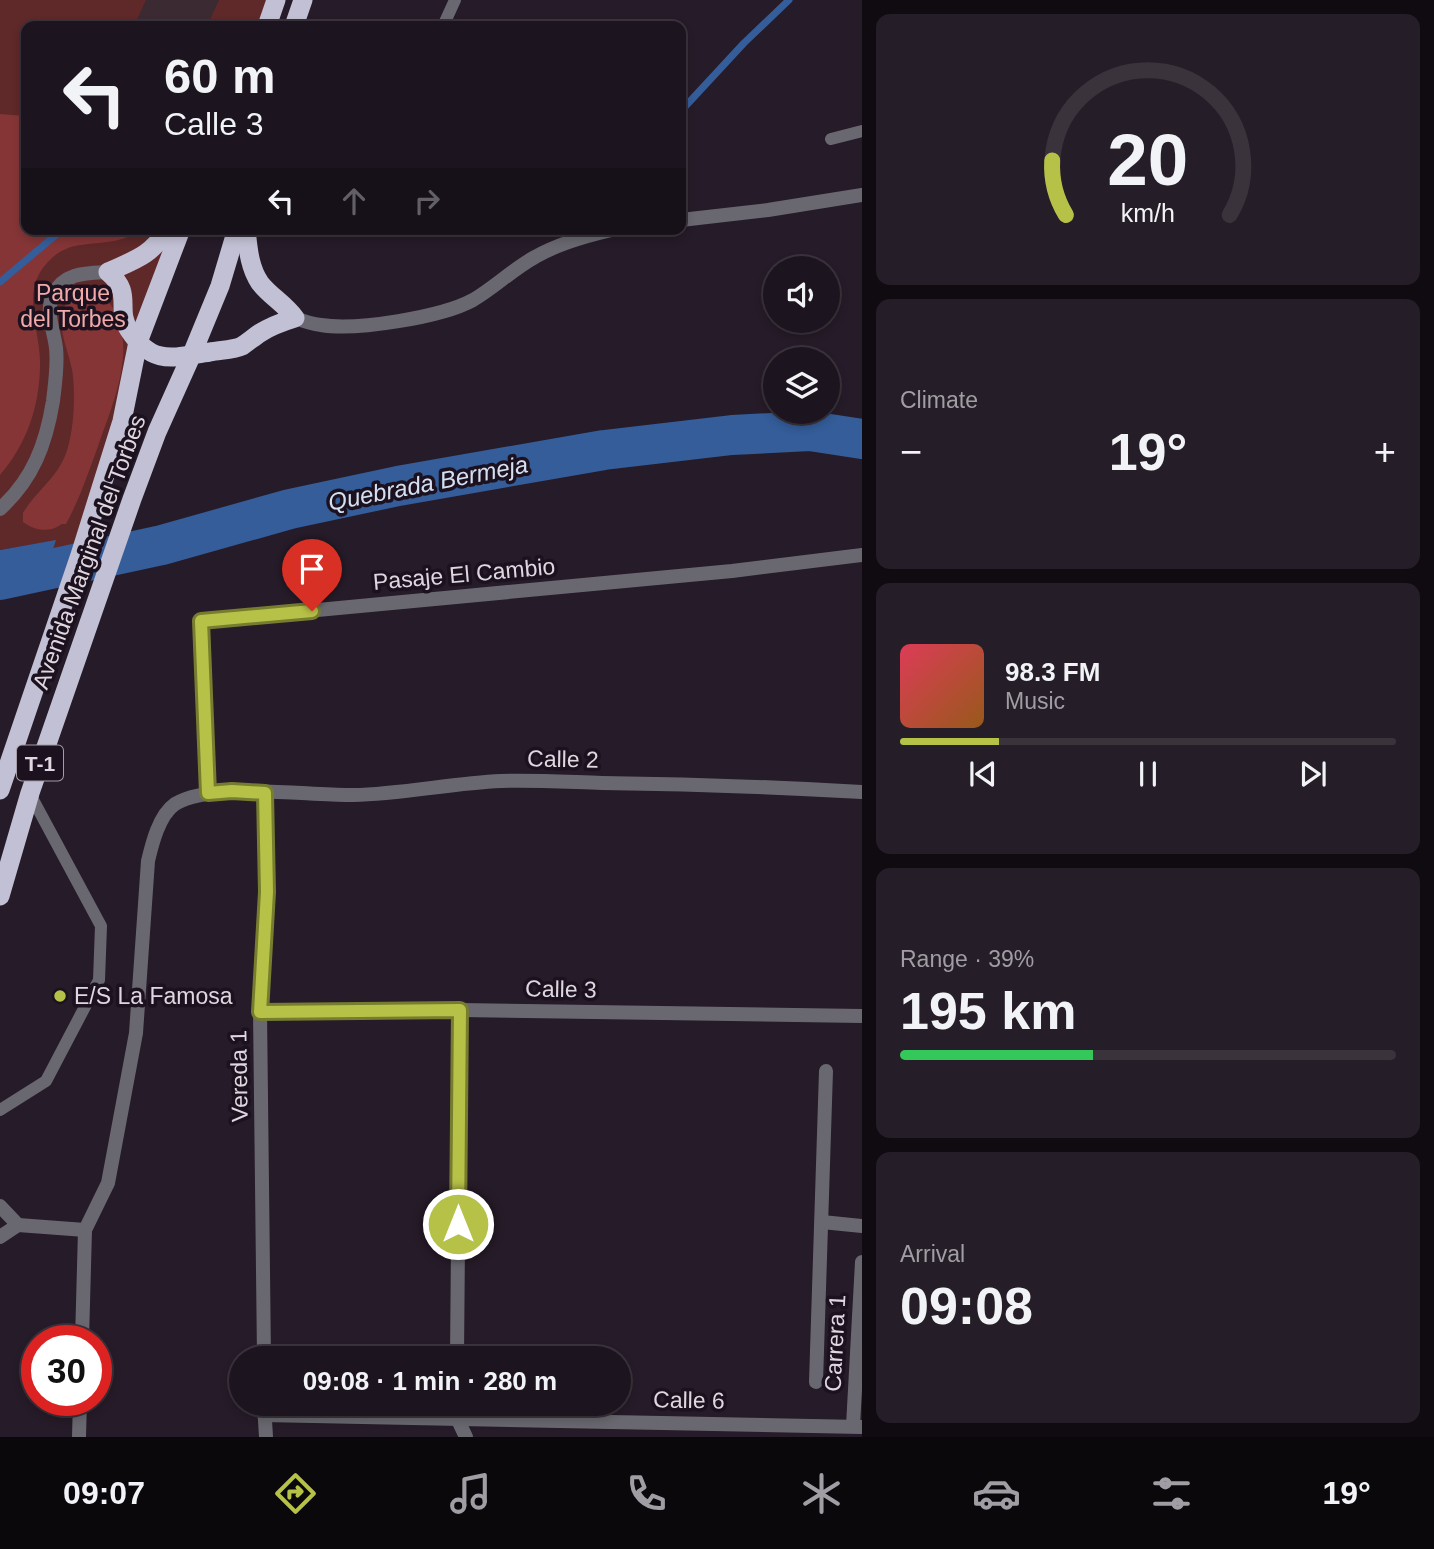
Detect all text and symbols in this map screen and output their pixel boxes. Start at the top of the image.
icon: left [49,49,140,140]
text: 60 m [164,49,276,103]
text: Calle 3 [164,106,264,142]
text: 20 [1108,120,1188,201]
icon: left [262,182,300,220]
icon: ahead [335,182,373,220]
icon: right [408,182,446,220]
text: km/h [1121,199,1175,227]
map controls [763,256,840,424]
button: sound [763,256,840,333]
park label: Parque del Torbes [20,280,126,332]
button: layers [763,347,840,424]
text: Climate [900,387,978,413]
street label: Avenida Marginal del Torbes [27,412,151,692]
text: 19° [1109,423,1187,481]
text: − [900,431,922,473]
text: + [1374,431,1396,473]
water label: Quebrada Bermeja [326,450,530,516]
pin [282,539,342,611]
icon: arrive [293,550,331,588]
street label: Pasaje El Cambio [372,553,556,595]
text: 98.3 FM [1005,657,1100,687]
text: Music [1005,688,1065,714]
street label: Calle 2 [527,745,599,773]
road number: T-1 [17,746,63,780]
icon: previous [964,755,1002,793]
icon: pause [1129,755,1167,793]
icon: next [1294,755,1332,793]
text: Range · 39% [900,946,1034,972]
street label: Calle 3 [525,975,597,1003]
text: 195 km [900,982,1076,1040]
place label: E/S La Famosa [74,983,233,1009]
marker: E/S La Famosa [52,988,68,1004]
street label: Vereda 1 [225,1030,253,1122]
position arrow [421,1187,495,1261]
text: Arrival [900,1241,965,1267]
text: 09:08 [900,1277,1033,1335]
street label: Carrera 1 [819,1294,851,1392]
speed limit sign: 30 [21,1325,112,1416]
text: 09:08 · 1 min · 280 m [303,1366,557,1396]
street label: Calle 6 [653,1386,725,1414]
icon: directions [271,1469,320,1518]
icon: music [446,1469,495,1518]
icon: phone [622,1469,671,1518]
icon: climate [797,1469,846,1518]
icon: car [972,1469,1021,1518]
icon: filters [1147,1469,1196,1518]
text: 09:07 [63,1475,145,1511]
text: 19° [1322,1475,1371,1511]

